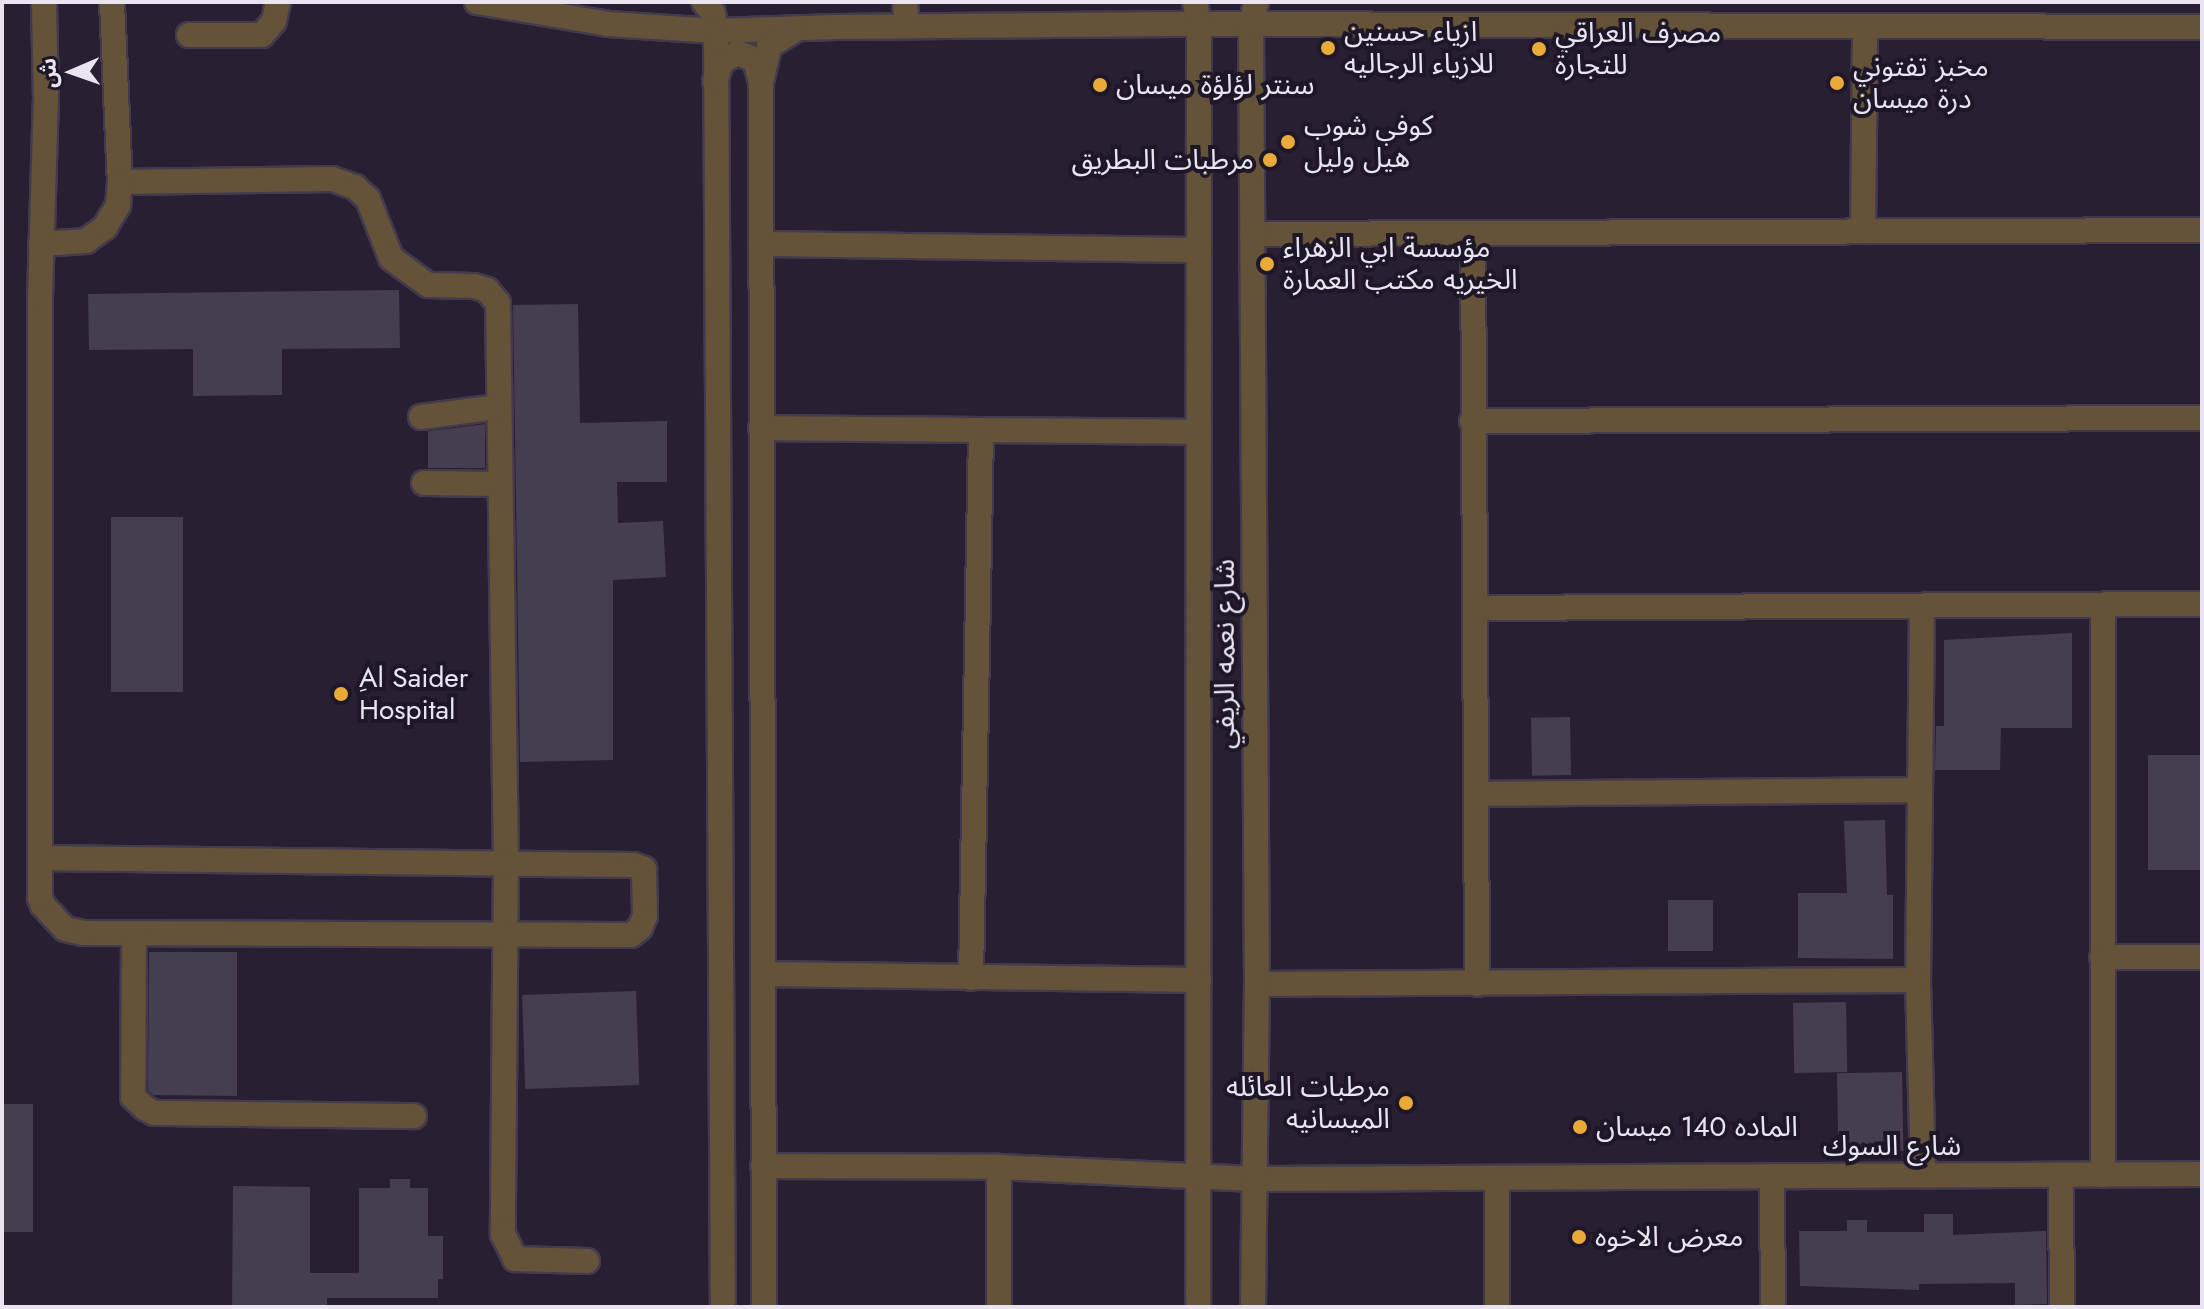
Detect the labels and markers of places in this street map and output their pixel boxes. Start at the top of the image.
place label: ازياء حسنين للازياء الرجاليه [1344,15,1494,81]
place label: مصرف العراقي للتجارة [1555,16,1721,82]
marker: ازياء حسنين للازياء الرجاليه [1319,39,1337,57]
marker: مصرف العراقي للتجارة [1530,40,1548,58]
place label: مخبز تفتوني درة ميسان [1853,50,1989,116]
place label: سنتر لؤلؤة ميسان [1116,68,1314,102]
marker: مخبز تفتوني درة ميسان [1828,74,1846,92]
marker: سنتر لؤلؤة ميسان [1091,76,1109,94]
place label: كوفي شوب هيل وليل [1304,109,1433,175]
marker: كوفي شوب هيل وليل [1279,133,1297,151]
place label: مرطبات البطريق [1071,143,1254,177]
marker: مرطبات البطريق [1261,151,1279,169]
place label: مؤسسة ابي الزهراء الخيريه مكتب العمارة [1283,231,1518,297]
marker: مؤسسة ابي الزهراء الخيريه مكتب العمارة [1258,255,1276,273]
place label: ِAl Saider Hospital [359,661,468,727]
marker: ِAl Saider Hospital [330,683,352,705]
place label: مرطبات العائله الميسانيه [1226,1070,1390,1136]
marker: مرطبات العائله الميسانيه [1397,1094,1415,1112]
place label: الماده 140 ميسان [1596,1110,1798,1144]
marker: الماده 140 ميسان [1571,1118,1589,1136]
place label: معرض الاخوه [1595,1220,1744,1254]
marker: معرض الاخوه [1570,1228,1588,1246]

